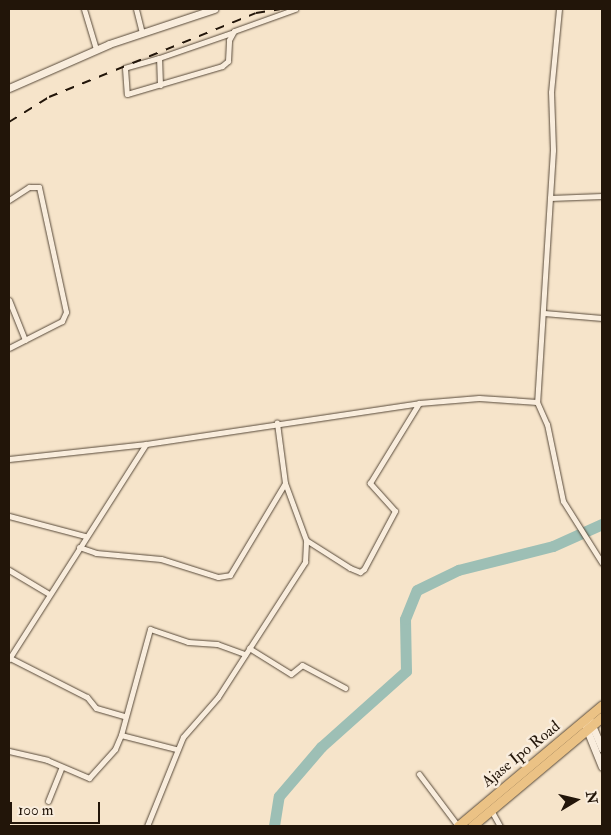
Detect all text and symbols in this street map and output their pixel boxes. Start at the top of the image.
street label: Ajase Ipo Road [478,717,564,791]
north arrow [551,775,601,825]
text: N [582,790,601,805]
scale bar [12,792,102,824]
text: 100 m [18,801,53,820]

